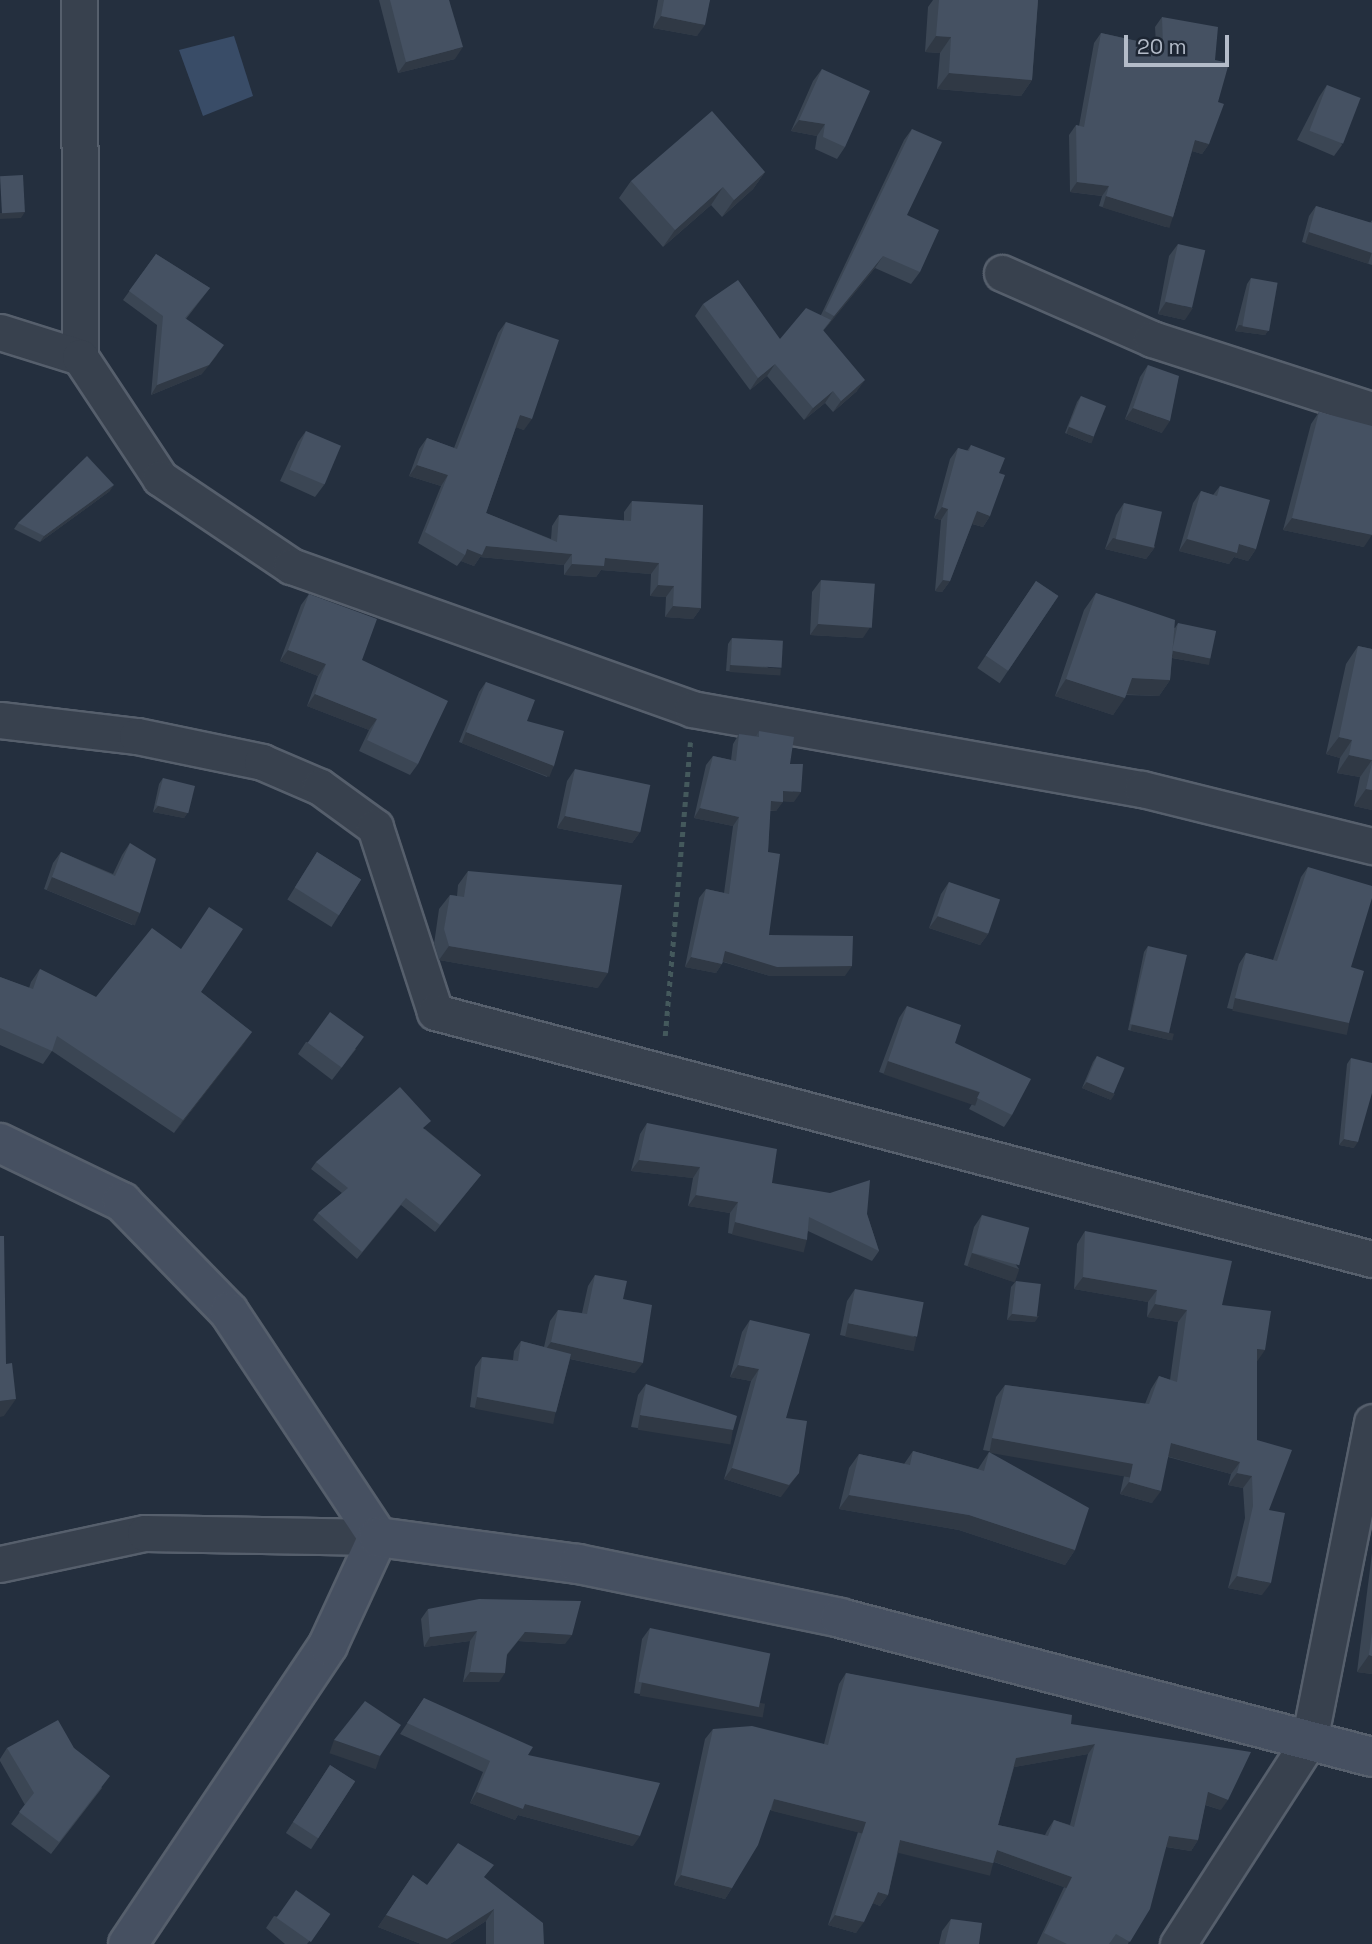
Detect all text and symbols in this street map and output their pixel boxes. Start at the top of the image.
scale bar [1127,21,1232,65]
text: 20 m [1137,33,1187,60]

